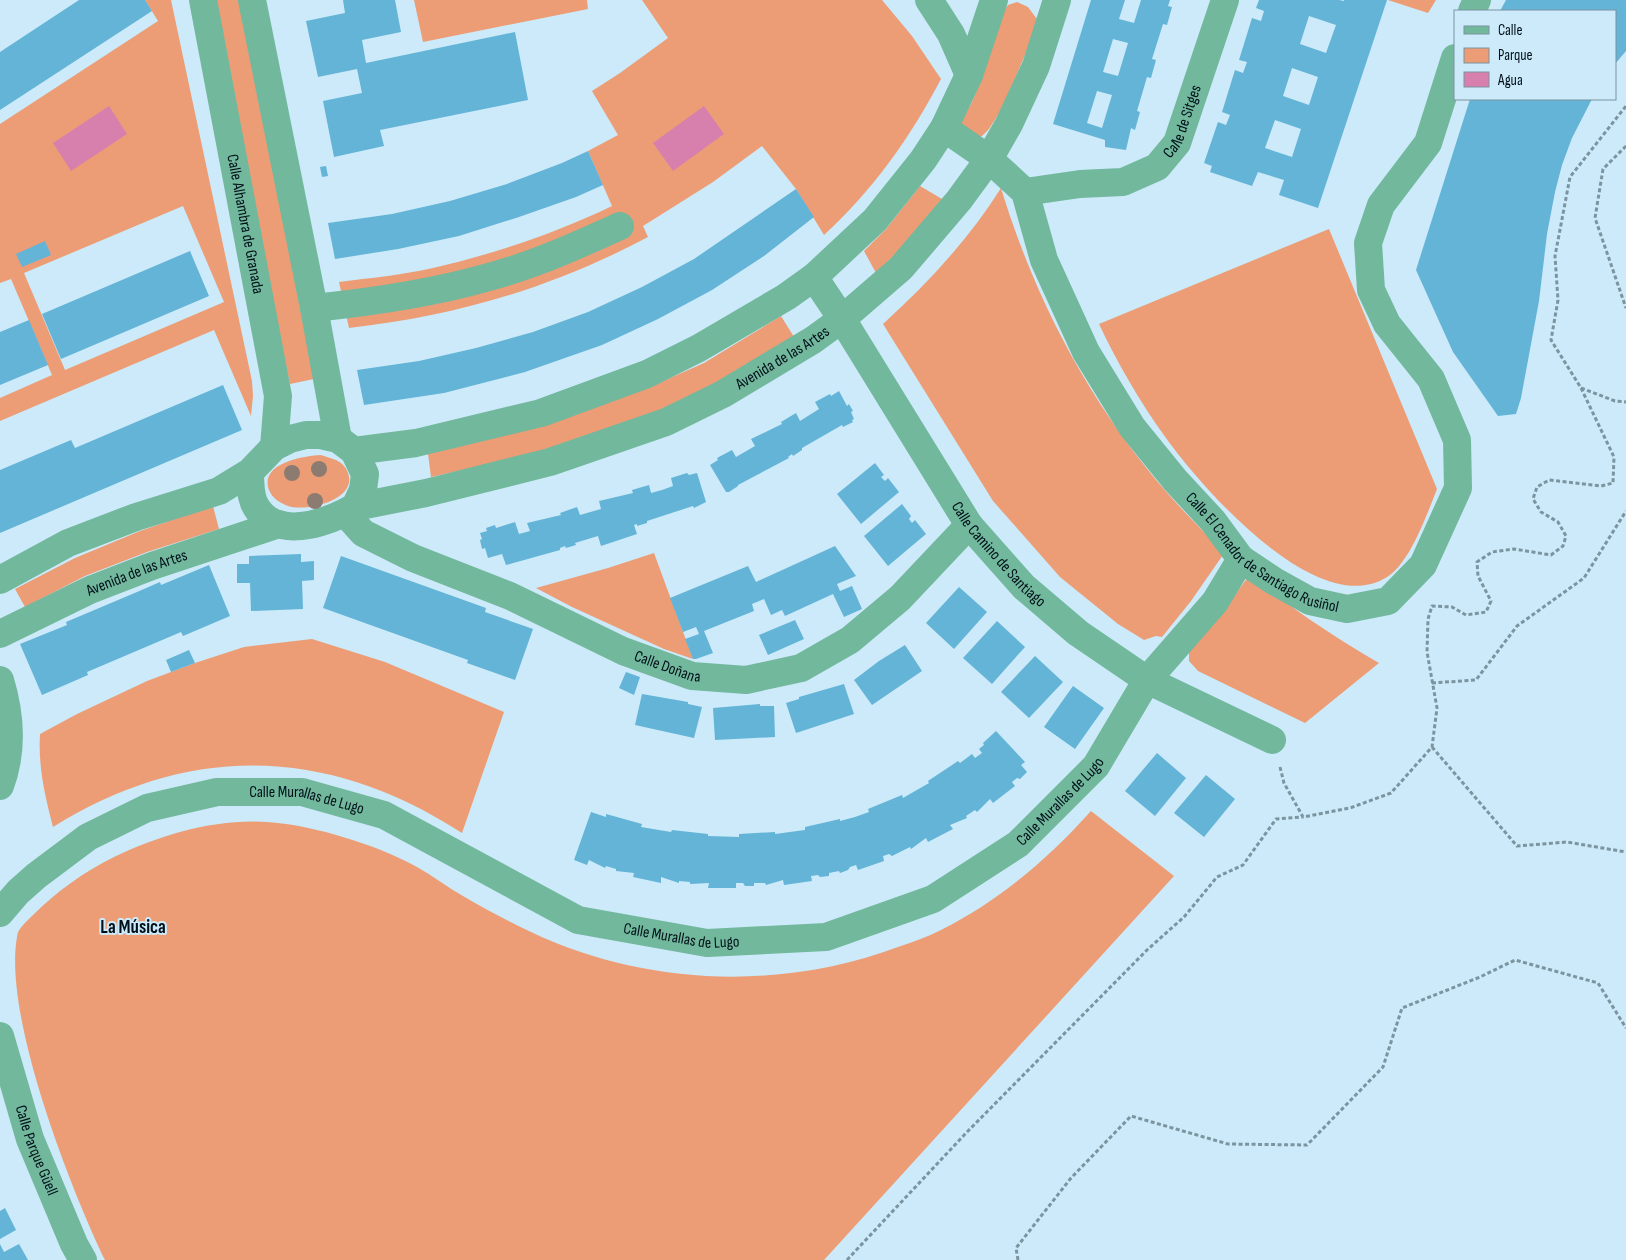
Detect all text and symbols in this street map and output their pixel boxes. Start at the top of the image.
legend [1454,10,1616,100]
text: Calle [1498,21,1522,40]
text: Parque [1498,46,1533,65]
text: Agua [1497,71,1523,90]
street label: Calle de Sitges [1159,82,1205,162]
street label: Calle Alhambra de Granada [223,153,268,295]
street label: Avenida de las Artes [731,322,833,394]
street label: Calle El Cenador de Santiago Rusiñol [1182,488,1340,616]
street label: Calle Camino de Santiago [947,498,1050,611]
street label: Avenida de las Artes [82,545,190,600]
street label: Calle Doñana [632,646,701,686]
street label: Calle Murallas de Lugo [1012,754,1108,850]
street label: Calle Murallas de Lugo [249,783,366,818]
district label: La Música [100,916,166,939]
street label: Calle Murallas de Lugo [622,919,740,953]
street label: Calle Parque Güell [11,1103,62,1198]

